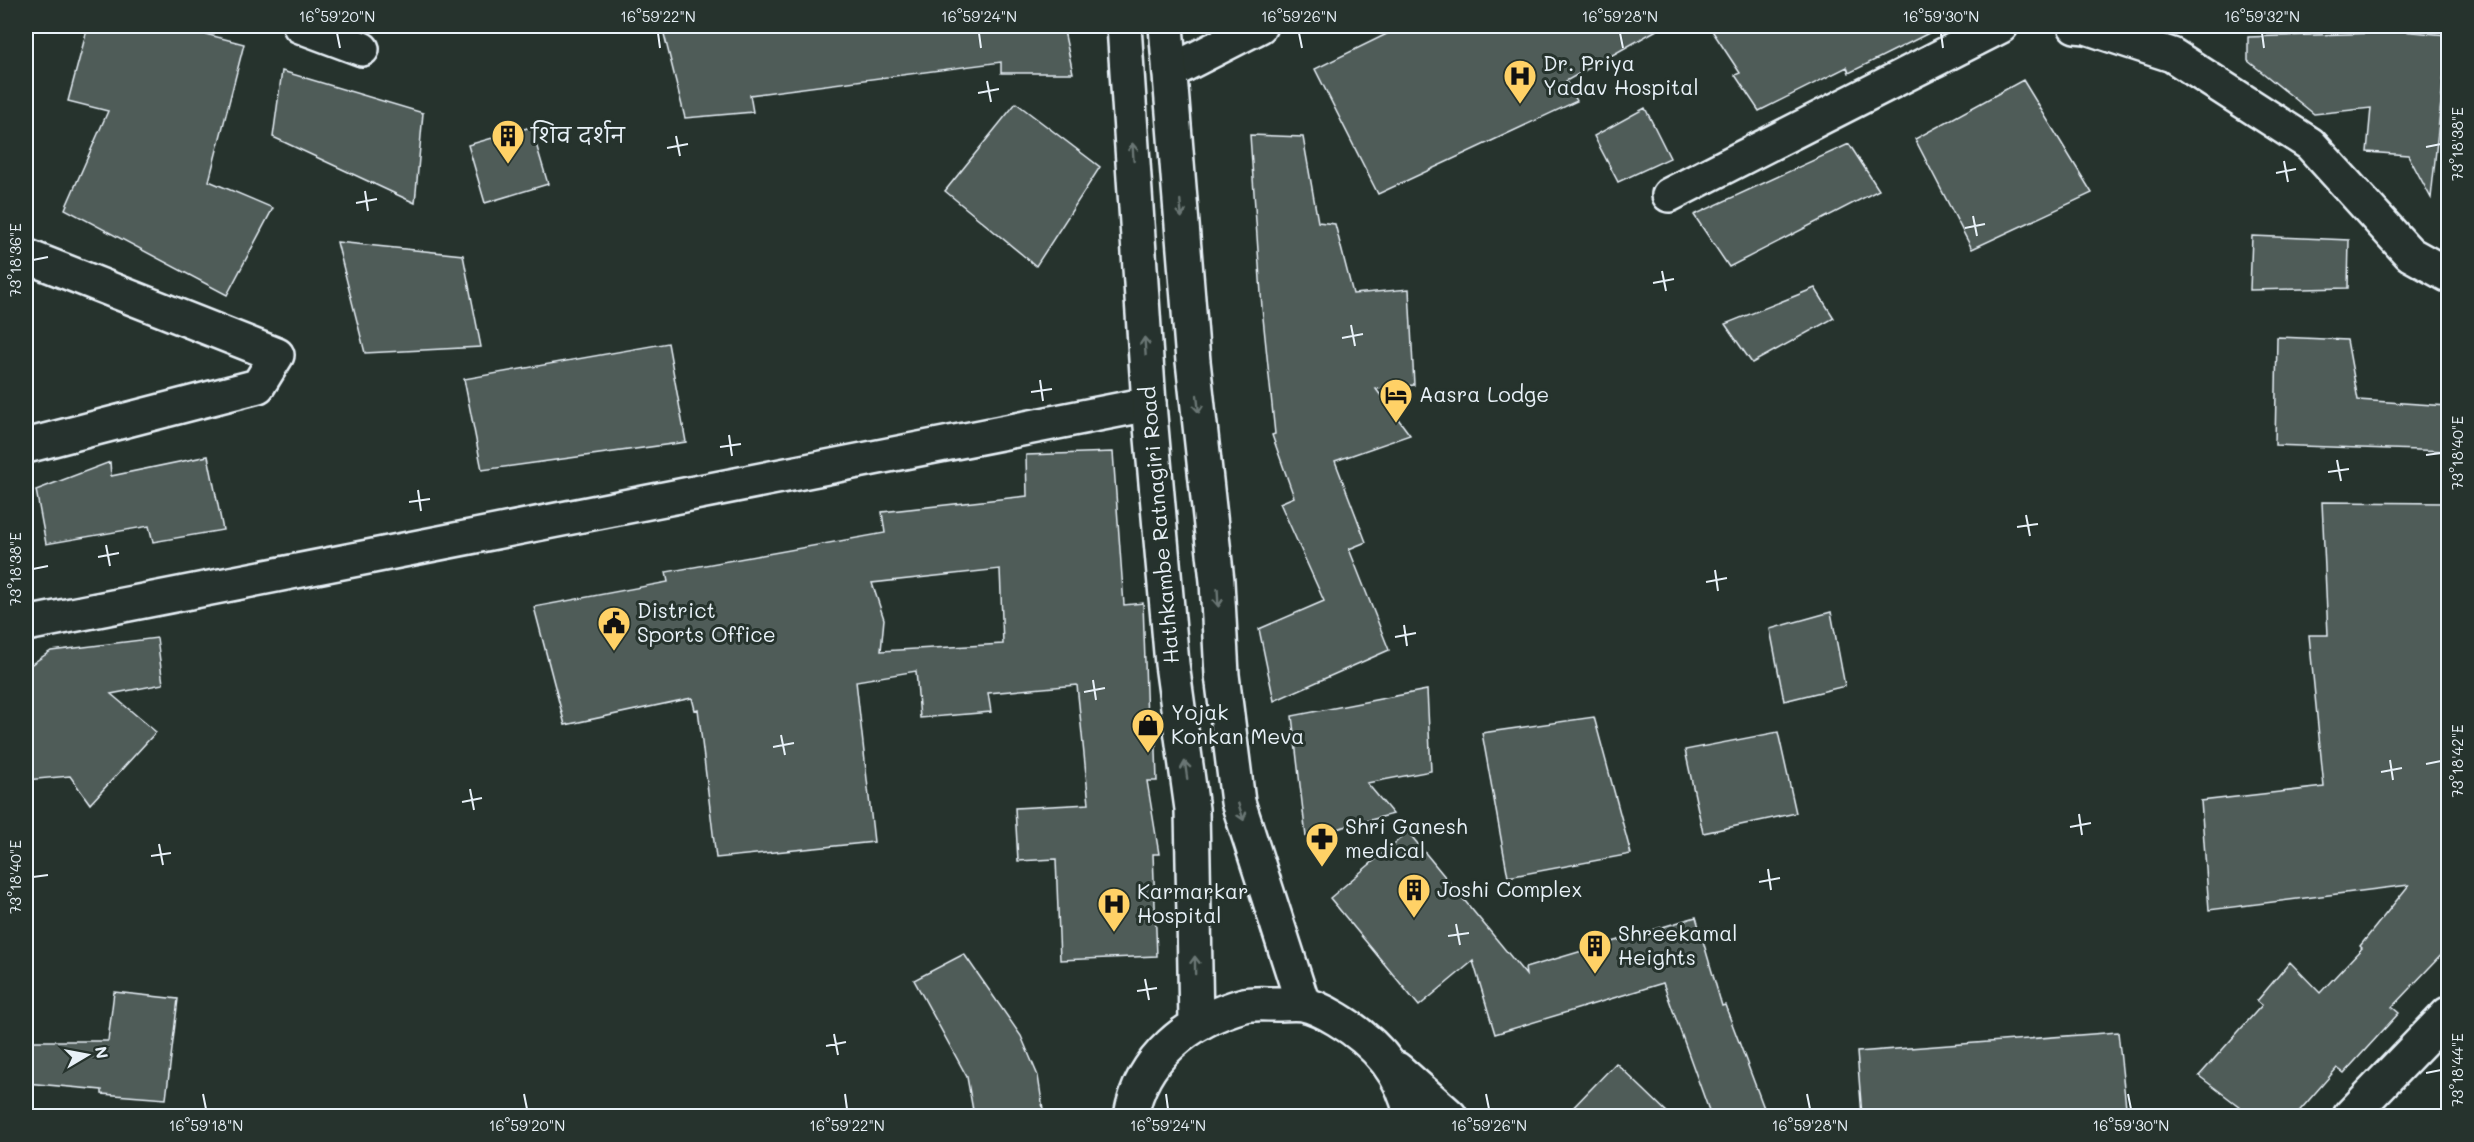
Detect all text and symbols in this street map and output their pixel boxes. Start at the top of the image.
text: 16°59'20"N [299,6,375,26]
text: 16°59'22"N [620,6,696,26]
text: 16°59'24"N [941,6,1017,26]
text: 16°59'26"N [1261,6,1337,26]
text: 16°59'28"N [1582,6,1658,26]
text: 16°59'30"N [1903,6,1979,26]
text: 16°59'32"N [2224,6,2300,26]
place label: Dr. Priya Yadav Hospital [1543,49,1699,100]
hospital icon: Dr. Priya Yadav Hospital [1502,58,1538,105]
text: 73°18'38"E [2447,107,2467,181]
building icon: शिव दर्शन [490,118,526,165]
place label: शिव दर्शन [530,120,626,148]
one-way arrow [1128,142,1139,162]
one-way arrow [1176,199,1187,219]
text: 73°18'36"E [5,223,25,297]
one-way arrow [1140,337,1151,357]
hotel icon: Aasra Lodge [1378,377,1414,424]
place label: Aasra Lodge [1419,380,1549,407]
street label: Hathkambe Ratnagiri Road [1133,385,1184,665]
one-way arrow [1193,393,1204,413]
text: 73°18'40"E [2447,416,2467,490]
text: 73°18'38"E [5,532,25,606]
one-way arrow [1212,587,1223,607]
place label: District Sports Office [637,596,776,647]
public building icon: District Sports Office [596,605,632,652]
place label: Yojak Konkan Meva [1171,698,1304,749]
shop icon: Yojak Konkan Meva [1130,707,1166,754]
text: 73°18'42"E [2447,724,2467,798]
one-way arrow [1181,761,1192,781]
one-way arrow [1236,802,1247,821]
place label: Shri Ganesh medical [1345,812,1468,863]
pharmacy icon: Shri Ganesh medical [1304,821,1340,868]
text: 73°18'40"E [5,840,25,914]
building icon: Joshi Complex [1396,872,1432,919]
place label: Joshi Complex [1437,875,1582,902]
place label: Karmarkar Hospital [1137,877,1249,928]
hospital icon: Karmarkar Hospital [1096,886,1132,933]
place label: Shreekamal Heights [1618,919,1738,970]
building icon: Shreekamal Heights [1577,928,1613,975]
one-way arrow [1189,955,1200,975]
north arrow [57,1025,117,1085]
text: 73°18'44"E [2447,1033,2467,1107]
text: N [91,1044,114,1060]
text: 16°59'18"N [169,1115,243,1135]
text: 16°59'20"N [489,1115,565,1135]
text: 16°59'22"N [809,1115,885,1135]
text: 16°59'24"N [1130,1115,1206,1135]
text: 16°59'26"N [1451,1115,1527,1135]
text: 16°59'28"N [1772,1115,1848,1135]
text: 16°59'30"N [2093,1115,2169,1135]

